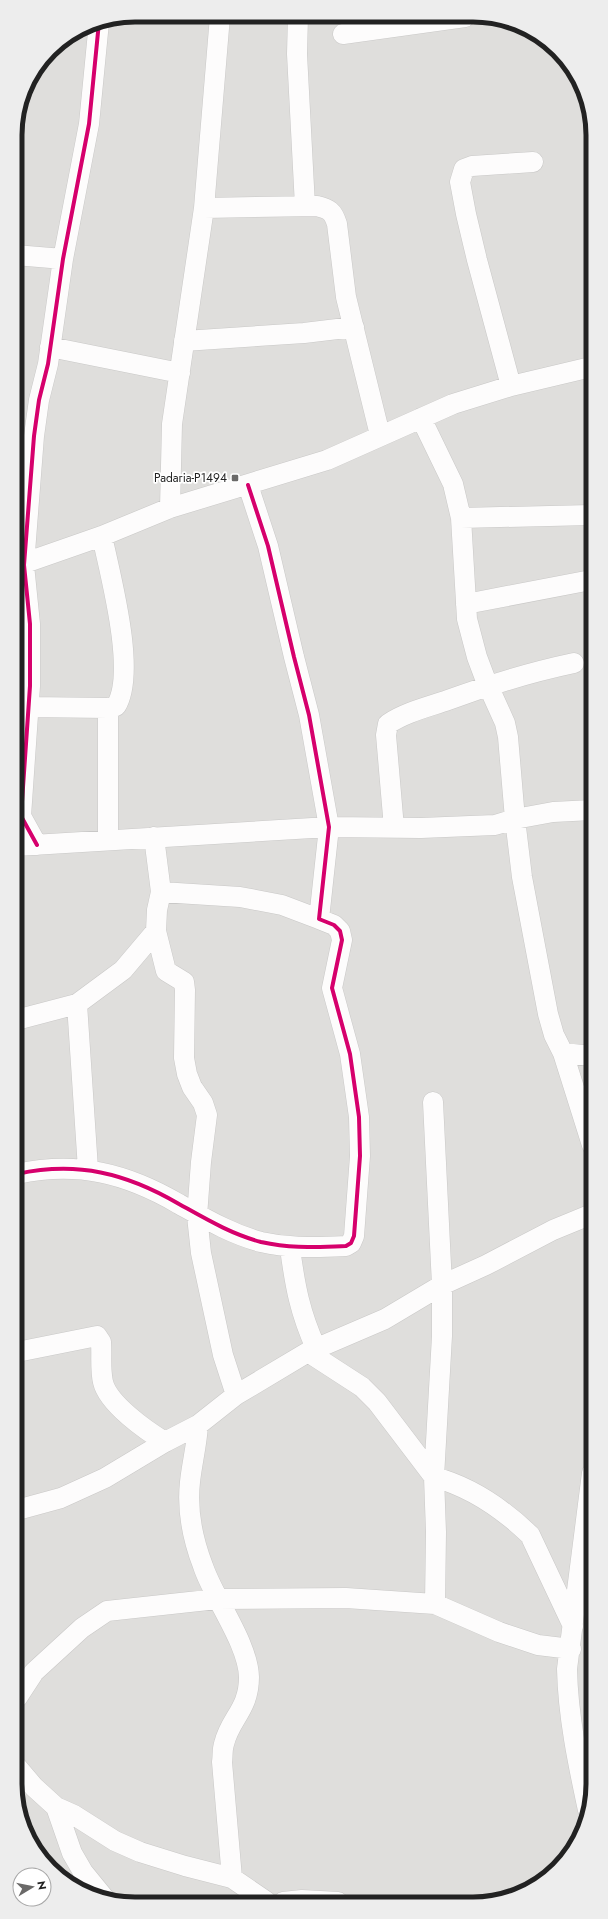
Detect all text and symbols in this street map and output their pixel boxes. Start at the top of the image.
place label: Padaria-P1494 [154,469,227,487]
marker: Padaria-P1494 [230,473,240,483]
north arrow [12,1867,52,1907]
text: N [33,1880,50,1891]

